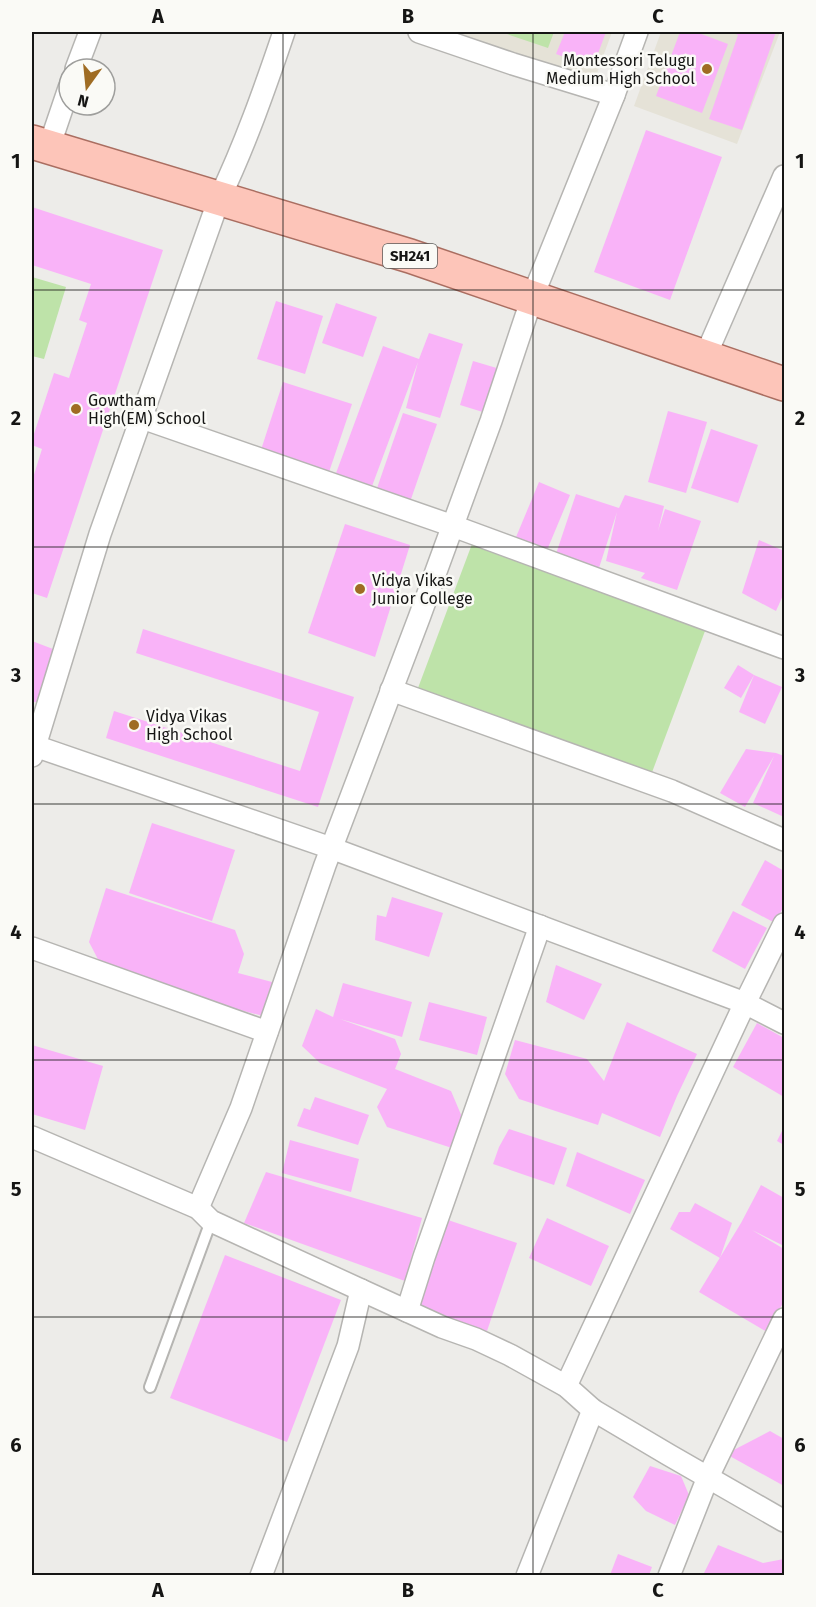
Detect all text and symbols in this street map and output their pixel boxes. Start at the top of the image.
text: A [151,4,165,28]
text: B [402,4,414,28]
text: C [652,4,664,28]
place label: Montessori Telugu Medium High School [546,51,695,88]
north arrow [57,57,117,117]
marker: Montessori Telugu Medium High School [700,62,714,76]
text: N [76,90,91,112]
text: 1 [11,149,21,173]
text: 1 [795,149,805,173]
road number: SH241 [383,244,437,268]
place label: Gowtham High(EM) School [88,391,206,428]
marker: Gowtham High(EM) School [69,402,83,416]
text: 2 [11,406,21,430]
text: 2 [795,406,805,430]
place label: Vidya Vikas Junior College [372,571,473,608]
marker: Vidya Vikas Junior College [353,582,367,596]
text: 3 [10,663,21,687]
text: 3 [794,663,805,687]
place label: Vidya Vikas High School [146,707,233,744]
marker: Vidya Vikas High School [127,718,141,732]
text: 4 [10,920,22,944]
text: 4 [794,920,806,944]
text: 5 [11,1177,22,1201]
text: 5 [795,1177,806,1201]
text: 6 [10,1433,22,1457]
text: 6 [794,1433,806,1457]
text: A [151,1578,165,1602]
text: B [402,1578,414,1602]
text: C [652,1578,664,1602]

